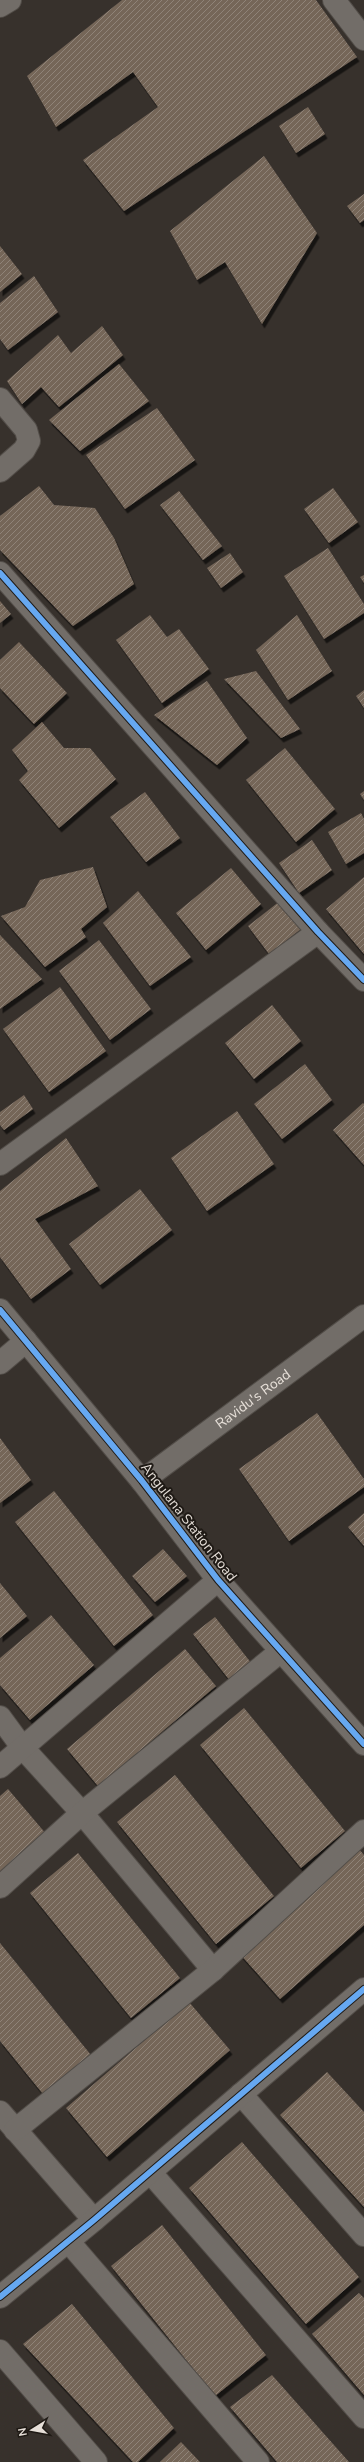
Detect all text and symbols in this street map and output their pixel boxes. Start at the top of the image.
street label: Ravidu's Road [211,1364,294,1433]
street label: Angulana Station Road [137,1459,241,1585]
north arrow [12,2410,52,2450]
text: N [15,2426,31,2437]

